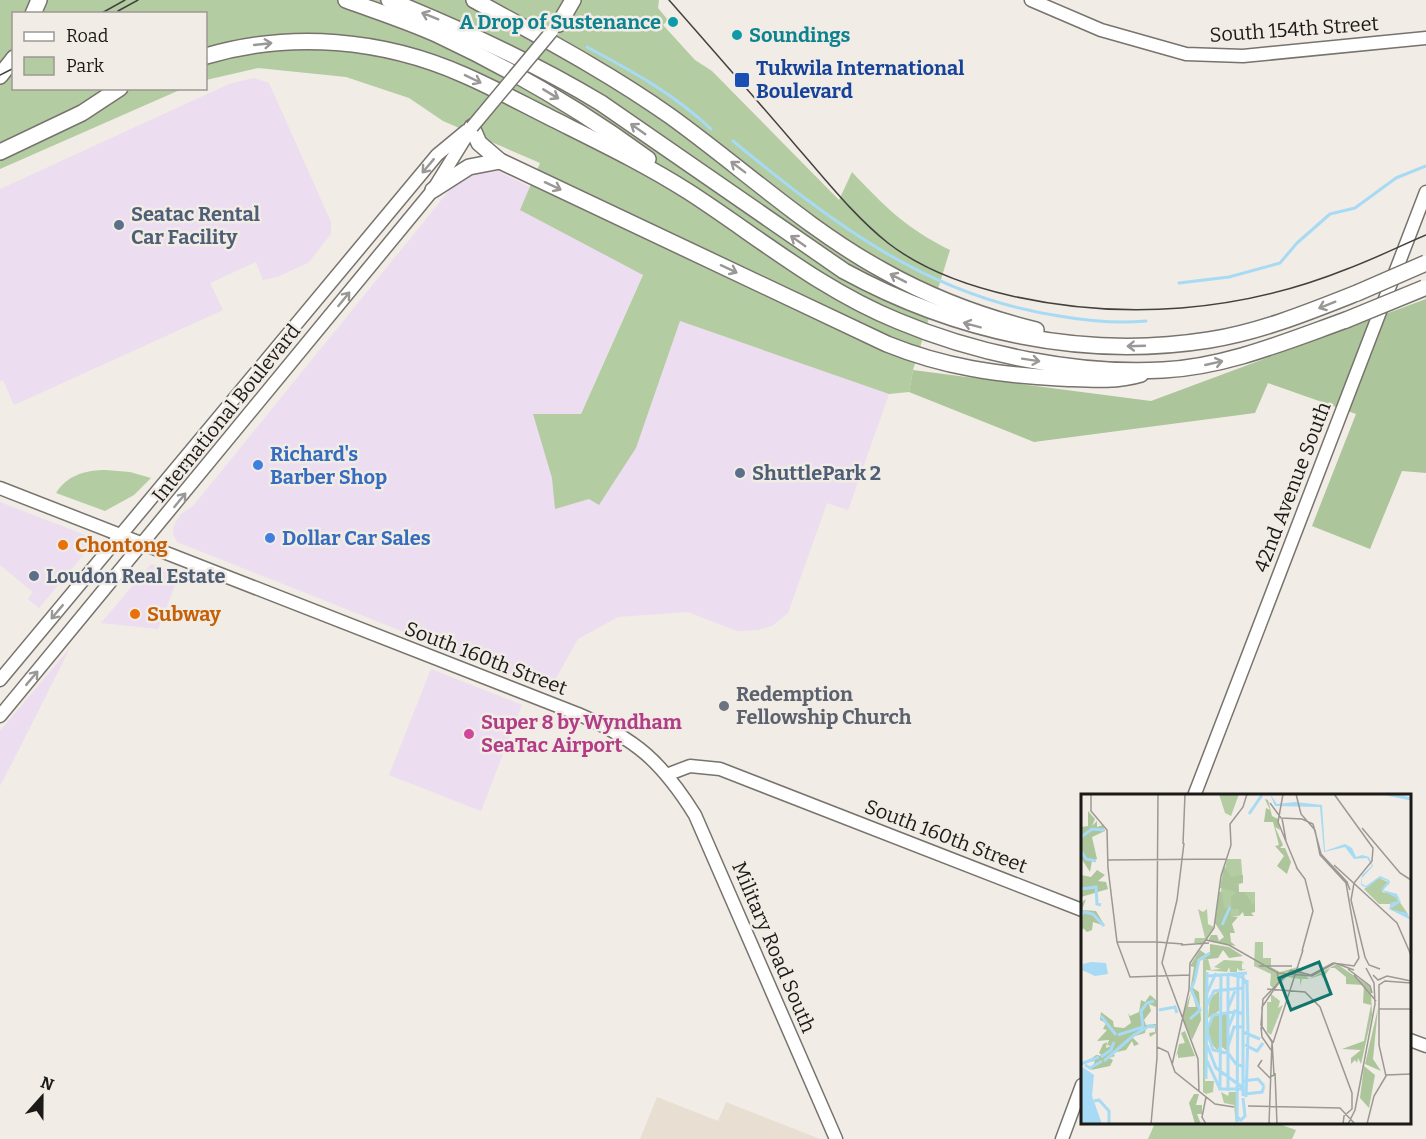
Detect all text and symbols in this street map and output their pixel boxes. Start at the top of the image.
one-way arrow [421,10,440,21]
place label: A Drop of Sustenance [459,10,661,34]
street label: South 154th Street [1209,11,1379,47]
legend [12,12,207,90]
marker: A Drop of Sustenance [666,15,680,29]
place label: Soundings [749,23,851,47]
text: Road [66,25,109,47]
marker: Soundings [730,28,744,42]
one-way arrow [252,38,272,49]
text: Park [66,55,105,77]
place label: Tukwila International Boulevard [756,56,964,103]
marker: Tukwila International Boulevard [733,71,751,89]
one-way arrow [463,74,481,86]
one-way arrow [542,88,559,100]
one-way arrow [630,123,646,135]
one-way arrow [422,157,435,173]
one-way arrow [731,161,747,173]
one-way arrow [543,180,561,192]
place label: Seatac Rental Car Facility [131,202,260,249]
marker: Seatac Rental Car Facility [112,218,126,232]
one-way arrow [790,235,806,247]
one-way arrow [719,263,737,275]
one-way arrow [889,272,907,284]
one-way arrow [338,291,351,307]
one-way arrow [1318,300,1336,311]
street label: International Boulevard [147,319,305,507]
one-way arrow [963,319,982,330]
one-way arrow [1127,340,1147,352]
one-way arrow [1021,355,1041,366]
one-way arrow [1204,356,1223,368]
street label: 42nd Avenue South [1248,398,1336,576]
place label: Richard's Barber Shop [270,442,387,489]
marker: Richard's Barber Shop [251,458,265,472]
place label: ShuttlePark 2 [752,461,881,485]
marker: ShuttlePark 2 [733,466,747,480]
one-way arrow [173,492,186,508]
place label: Dollar Car Sales [282,526,431,550]
marker: Dollar Car Sales [263,531,277,545]
place label: Chontong [75,533,168,557]
marker: Chontong [56,538,70,552]
place label: Loudon Real Estate [46,564,225,588]
marker: Loudon Real Estate [27,569,41,583]
place label: Subway [147,602,222,626]
one-way arrow [50,604,64,619]
marker: Subway [128,607,142,621]
street label: South 160th Street [402,616,570,700]
one-way arrow [25,670,38,686]
place label: Redemption Fellowship Church [736,682,912,729]
marker: Redemption Fellowship Church [717,699,731,713]
place label: Super 8 by Wyndham SeaTac Airport [481,710,682,757]
marker: Super 8 by Wyndham SeaTac Airport [462,727,476,741]
street label: South 160th Street [862,794,1030,878]
inset map [1081,794,1411,1124]
street label: Military Road South [727,858,821,1037]
north arrow [12,1067,72,1127]
text: N [38,1072,56,1095]

